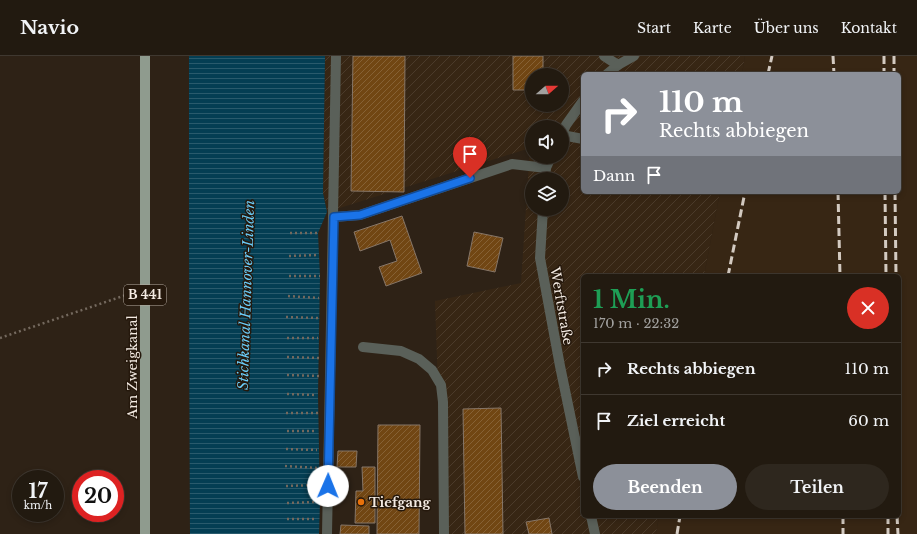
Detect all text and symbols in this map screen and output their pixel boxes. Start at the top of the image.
text: Navio [20,16,79,39]
text: Start [637,19,671,37]
text: Karte [693,19,732,37]
text: Über uns [754,19,819,37]
text: Kontakt [841,19,897,37]
north arrow [525,68,569,112]
map controls [525,68,569,216]
text: 110 m [659,85,743,120]
icon: right [593,88,645,140]
button: sound [525,120,569,164]
text: Rechts abbiegen [659,120,809,142]
pin [453,137,487,178]
icon: arrive [459,143,481,165]
icon: arrive [643,164,665,186]
text: Dann [593,166,635,185]
button: layers [525,172,569,216]
water label: Stichkanal Hannover-Linden [234,199,258,390]
street label: Werftstraße [546,265,577,346]
road number: B 441 [124,285,166,305]
text: 1 Min. [593,285,670,314]
button: close [847,287,889,329]
street label: Am Zweigkanal [124,315,141,420]
text: 170 m · 22:32 [593,315,679,332]
icon: right [593,358,615,380]
text: Rechts abbiegen [627,359,756,378]
text: 110 m [845,359,889,378]
icon: arrive [593,410,615,432]
text: Ziel erreicht [627,411,725,430]
text: 60 m [848,411,889,430]
button: Beenden [593,464,737,510]
button: Teilen [745,464,889,510]
position arrow [307,465,349,507]
speed limit sign: 20 [72,470,124,522]
text: 17 [28,479,48,503]
place label: Tiefgang [369,494,431,511]
marker: Tiefgang [356,497,366,507]
text: km/h [24,499,52,512]

